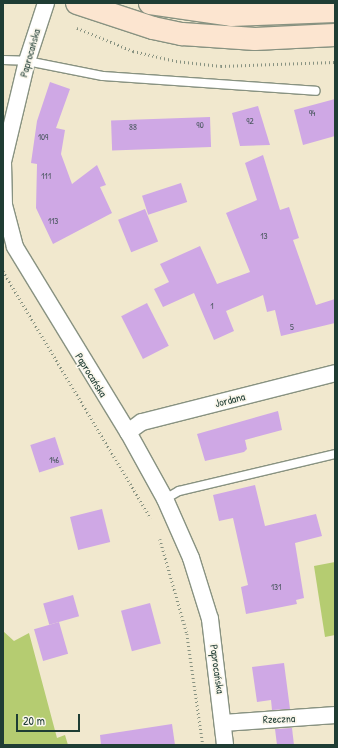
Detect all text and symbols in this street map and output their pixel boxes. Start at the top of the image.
street label: Paprocańska [17,27,43,79]
house number: 94 [309,108,315,118]
house number: 92 [246,116,254,126]
house number: 90 [196,120,204,130]
house number: 88 [129,122,137,132]
house number: 109 [38,132,48,142]
house number: 111 [41,171,51,181]
house number: 113 [48,216,58,226]
house number: 13 [260,231,268,241]
house number: 1 [210,301,214,311]
house number: 5 [290,322,294,332]
street label: Paprocańska [72,350,110,400]
street label: Jordana [214,390,246,410]
house number: 146 [49,455,59,465]
house number: 131 [271,582,281,592]
street label: Paprocańska [207,644,227,694]
scale bar [18,706,82,732]
text: 20 m [23,712,45,729]
street label: Rzeczna [263,712,295,726]

